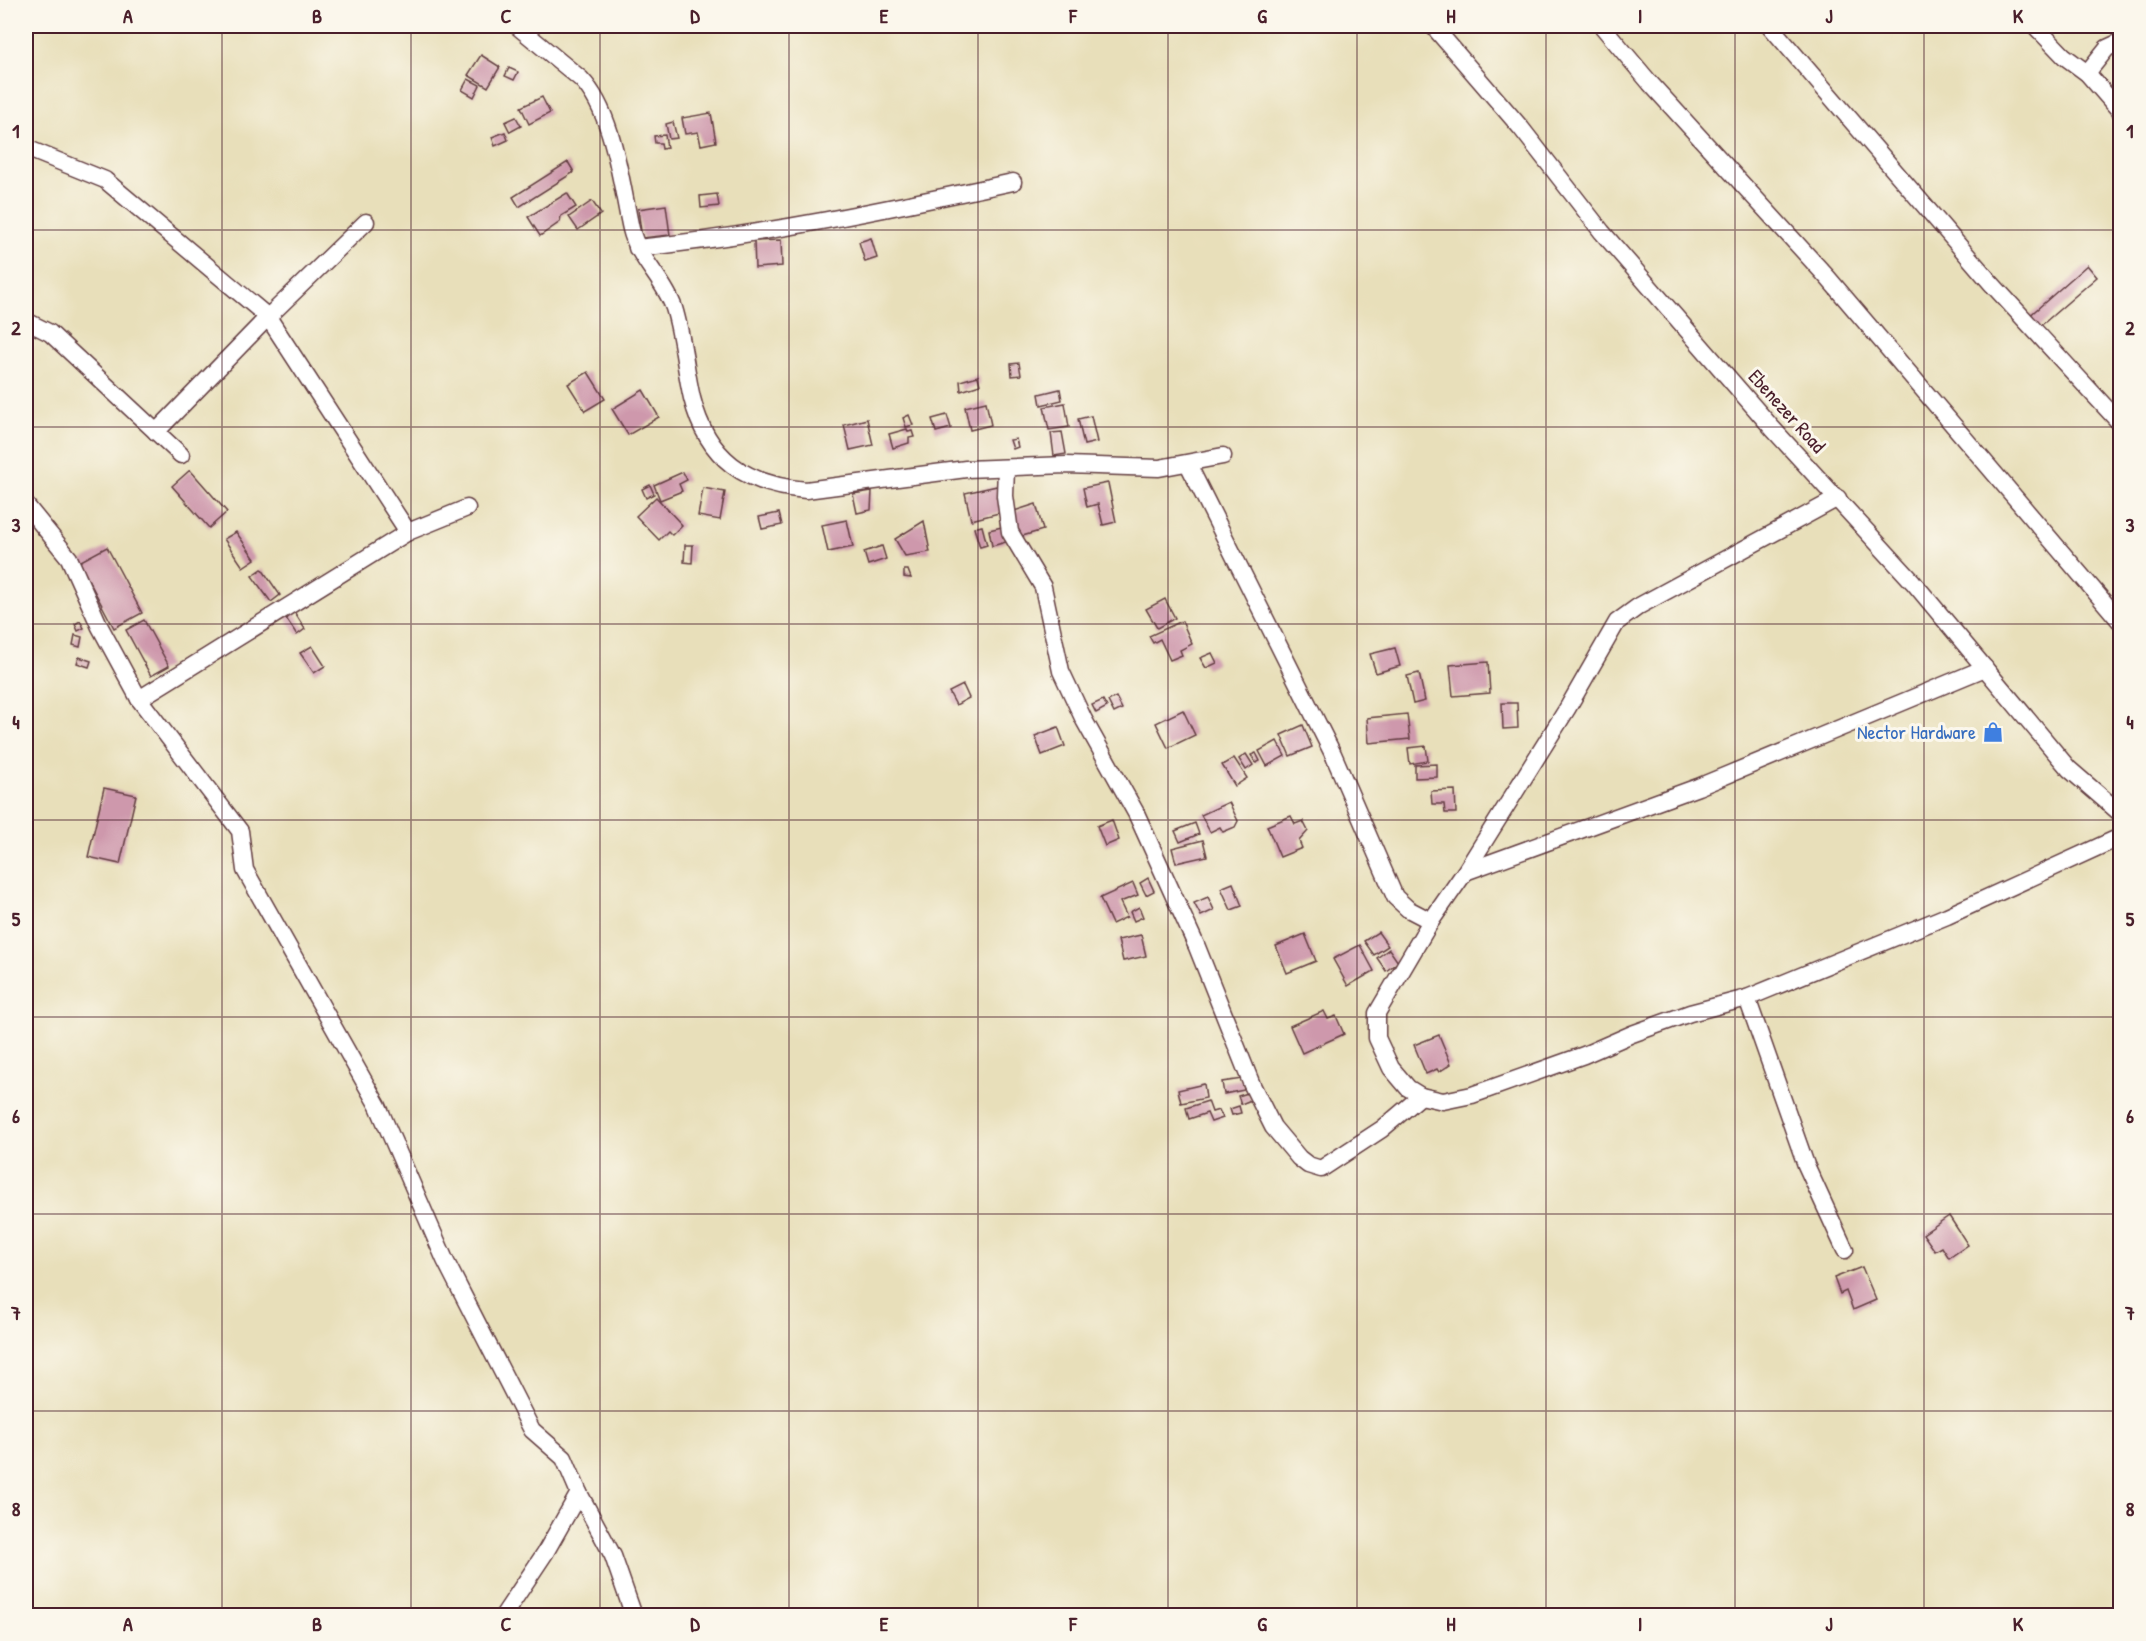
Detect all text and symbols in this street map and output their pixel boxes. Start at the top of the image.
text: A [123,2,133,29]
text: B [312,2,322,29]
text: C [501,2,512,29]
text: D [690,2,700,29]
text: E [880,2,889,29]
text: F [1068,2,1078,29]
text: G [1257,2,1267,29]
text: H [1446,2,1456,29]
text: I [1638,2,1642,29]
text: J [1825,2,1833,29]
text: K [2013,2,2024,29]
text: 1 [12,117,20,144]
text: 1 [2126,117,2134,144]
text: 2 [11,314,21,341]
text: 2 [2125,314,2135,341]
street label: Ebenezer Road [1743,363,1832,458]
text: 3 [12,511,21,538]
text: 3 [2126,511,2135,538]
text: 4 [12,708,20,735]
text: 4 [2126,708,2134,735]
place label: Nector Hardware [1857,718,1976,745]
shop icon: Nector Hardware [1981,720,2005,744]
text: 5 [12,905,21,932]
text: 5 [2126,905,2135,932]
text: 6 [12,1102,20,1129]
text: 6 [2126,1102,2134,1129]
text: 7 [10,1299,21,1326]
text: 7 [2124,1299,2135,1326]
text: 8 [12,1495,21,1522]
text: 8 [2126,1495,2135,1522]
text: A [123,1610,133,1637]
text: B [312,1610,322,1637]
text: C [501,1610,512,1637]
text: D [690,1610,700,1637]
text: E [880,1610,889,1637]
text: F [1068,1610,1078,1637]
text: G [1257,1610,1267,1637]
text: H [1446,1610,1456,1637]
text: I [1638,1610,1642,1637]
text: J [1825,1610,1833,1637]
text: K [2013,1610,2024,1637]

